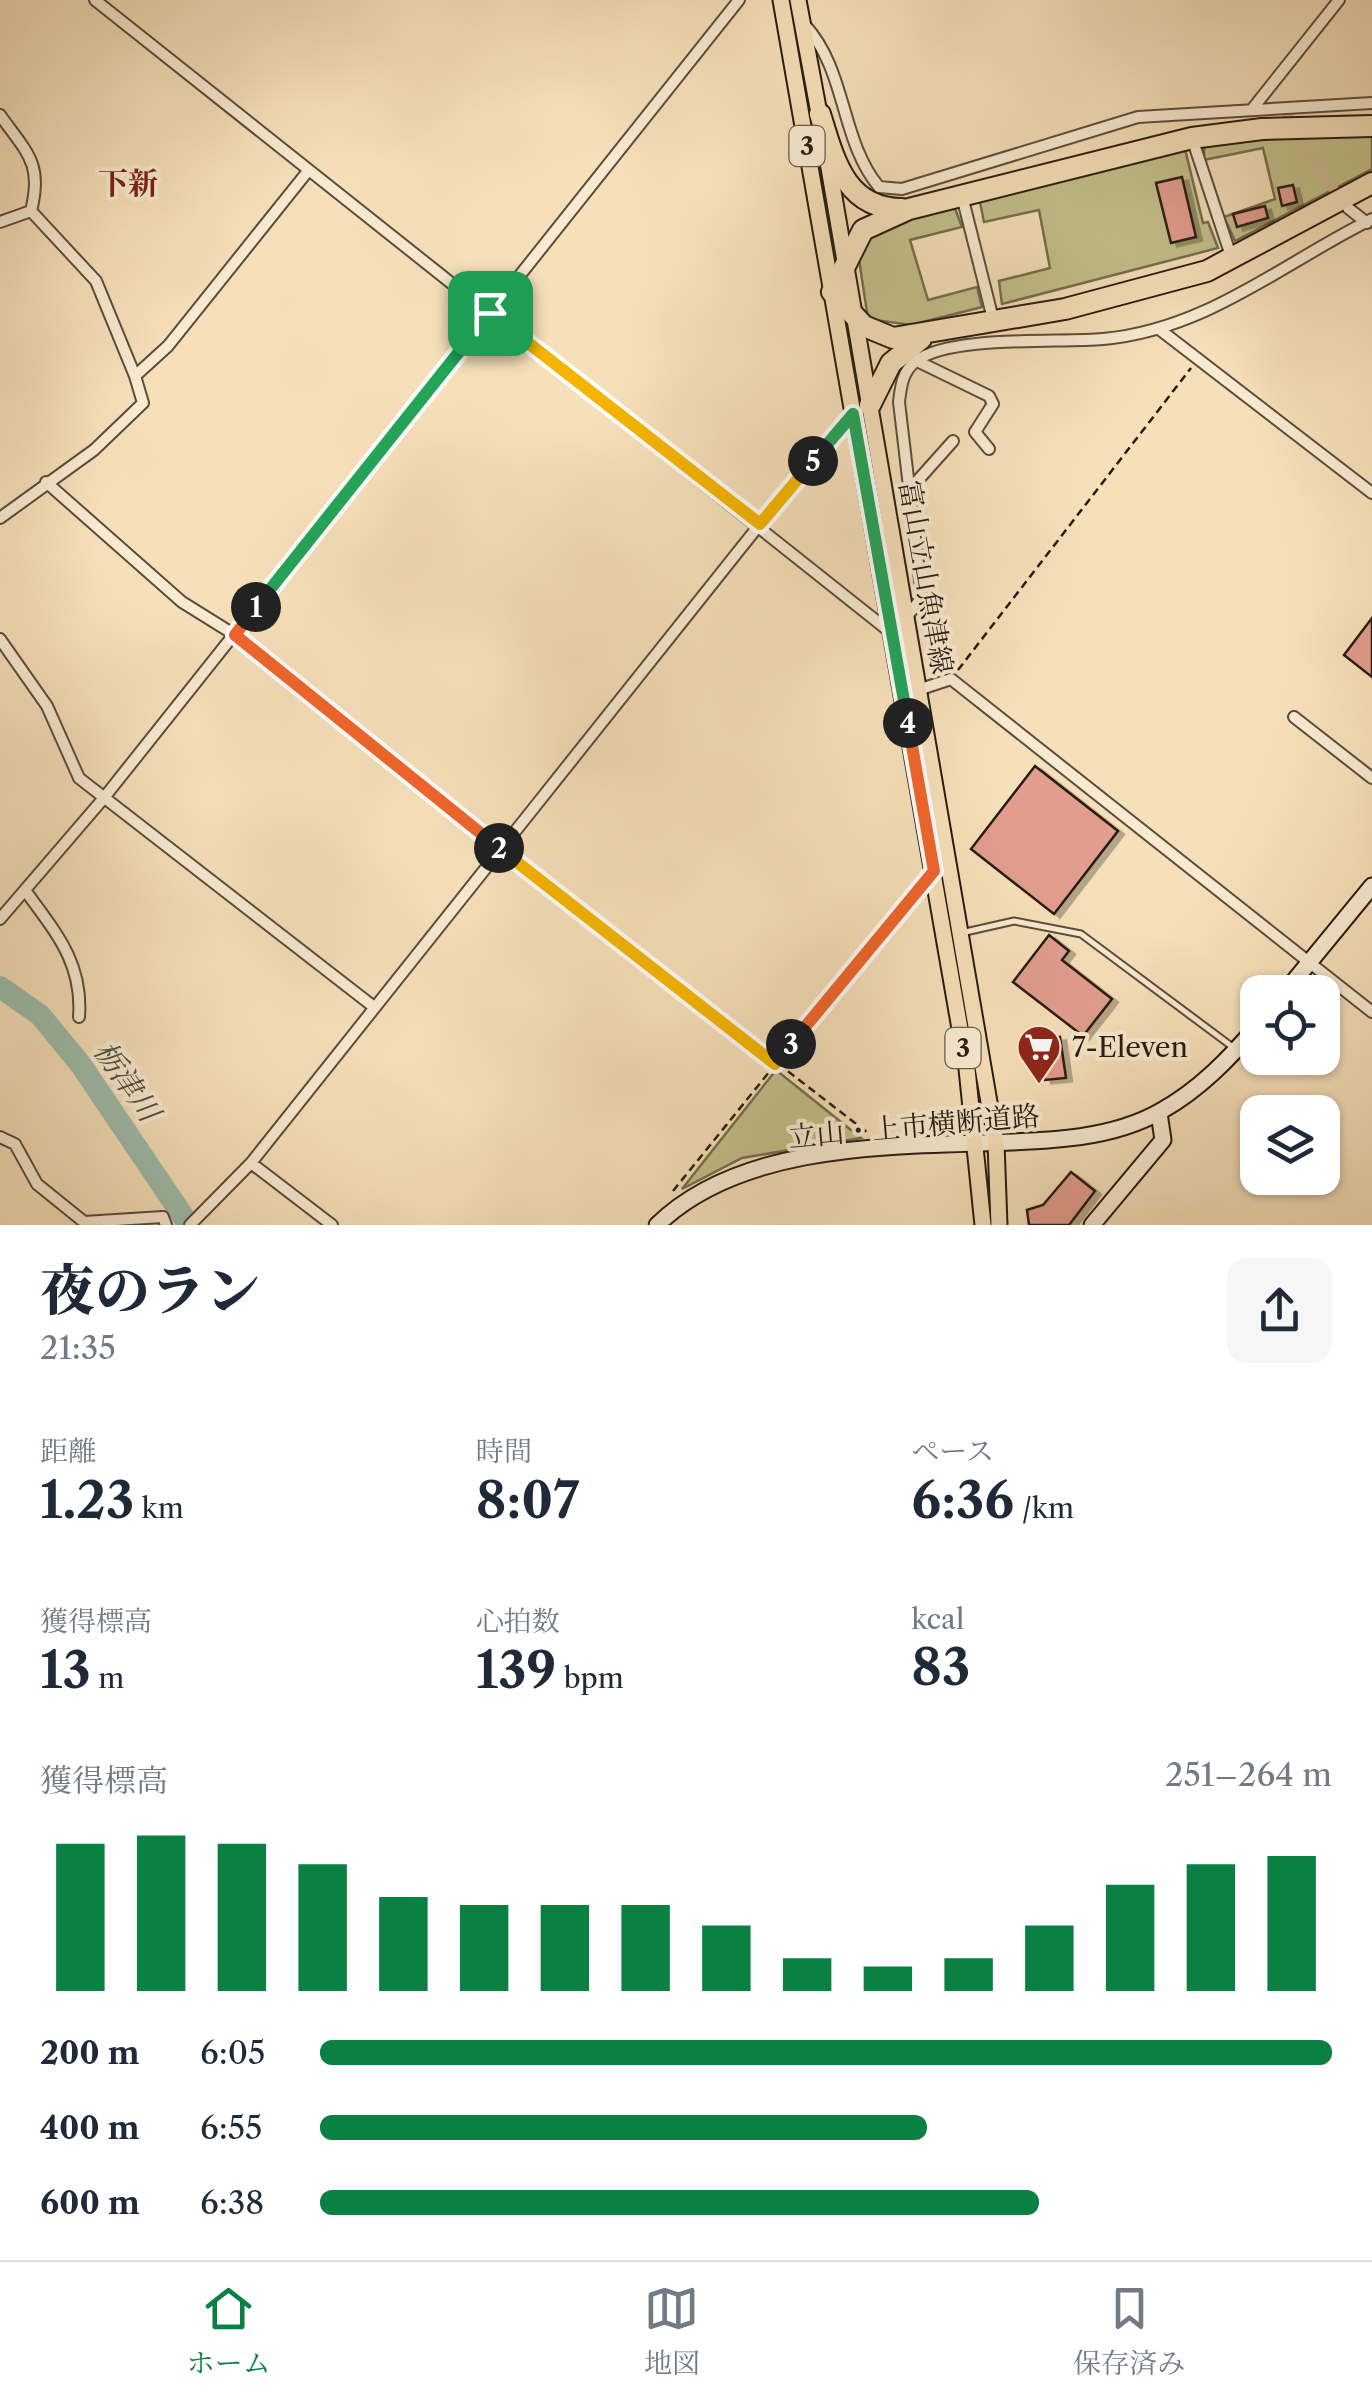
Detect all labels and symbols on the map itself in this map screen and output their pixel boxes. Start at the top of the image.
road number: 3 [790,126,824,166]
district label: 下新 [98,165,158,202]
pin [448,271,533,356]
pin: 5 [788,436,838,486]
street label: 富山立山魚津線 [892,478,960,676]
pin: 1 [231,582,281,632]
pin: 4 [883,698,933,748]
pin: 2 [474,823,524,873]
pin: 3 [766,1019,816,1069]
supermarket icon: 7-Eleven [1016,1024,1062,1085]
road number: 3 [946,1028,980,1068]
place label: 7-Eleven [1072,1030,1188,1064]
water label: 栃津川 [86,1034,170,1131]
street label: 立山・上市横断道路 [787,1098,1041,1154]

